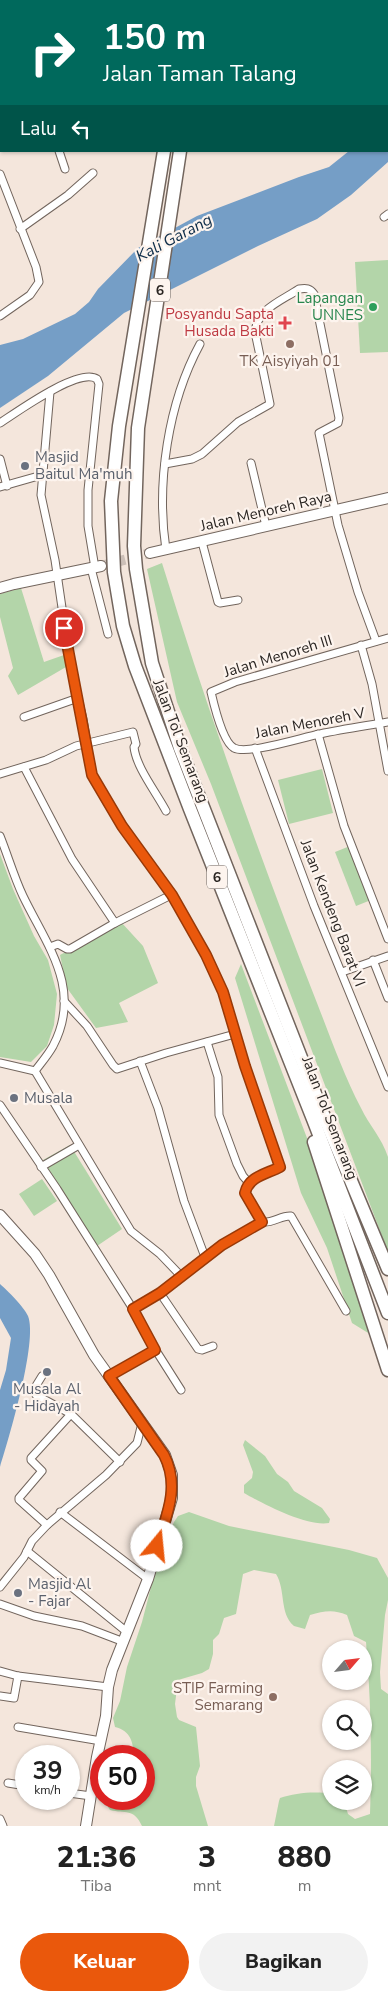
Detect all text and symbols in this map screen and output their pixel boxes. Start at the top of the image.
text: 150 m [103,14,206,61]
icon: right [20,20,85,85]
text: Jalan Taman Talang [103,59,297,89]
icon: left [67,115,95,143]
text: Lalu [20,116,57,142]
water label: Kali Garang [132,209,216,267]
road number: 6 [150,278,170,302]
place label: Lapangan UNNES [296,288,363,325]
marker: Lapangan UNNES [367,301,379,313]
place label: Posyandu Sapta Husada Bakti [165,304,274,341]
marker: Posyandu Sapta Husada Bakti [278,316,292,330]
marker: TK Aisyiyah 01 [284,338,296,350]
place label: TK Aisyiyah 01 [240,351,340,371]
place label: Masjid Baitul Ma'muh [35,447,132,484]
marker: Masjid Baitul Ma'muh [19,460,31,472]
street label: Jalan Menoreh Raya [197,486,334,536]
pin [43,607,85,649]
icon: arrive [50,614,78,642]
street label: Jalan Menoreh III [220,630,335,682]
street label: Jalan Tol Semarang [148,675,214,806]
street label: Jalan Menoreh V [253,702,367,744]
street label: Jalan Kendeng Barat VI [295,836,370,989]
road number: 6 [207,866,227,889]
street label: Jalan Tol Semarang [297,1052,363,1183]
place label: Musala [24,1088,73,1108]
marker: Musala [8,1092,20,1104]
marker: Musala Al - Hidayah [41,1366,53,1378]
place label: Musala Al - Hidayah [13,1379,82,1416]
position arrow [130,1519,182,1571]
place label: Masjid Al - Fajar [28,1574,92,1611]
marker: Masjid Al - Fajar [12,1587,24,1599]
north arrow [322,1640,372,1690]
map controls [322,1640,372,1810]
place label: STIP Farming Semarang [173,1678,263,1715]
marker: STIP Farming Semarang [267,1691,279,1703]
button: search [322,1700,372,1750]
speed limit sign: 50 [90,1745,155,1810]
text: 39 [32,1754,63,1788]
button: layers [322,1760,372,1810]
text: km/h [34,1782,61,1798]
text: 21:36 [56,1837,136,1878]
text: 3 [198,1837,216,1878]
text: 880 [278,1837,332,1878]
text: Tiba [81,1875,112,1897]
text: mnt [193,1875,221,1897]
text: m [298,1875,311,1897]
button: Keluar [20,1933,189,1991]
button: Bagikan [199,1933,368,1991]

